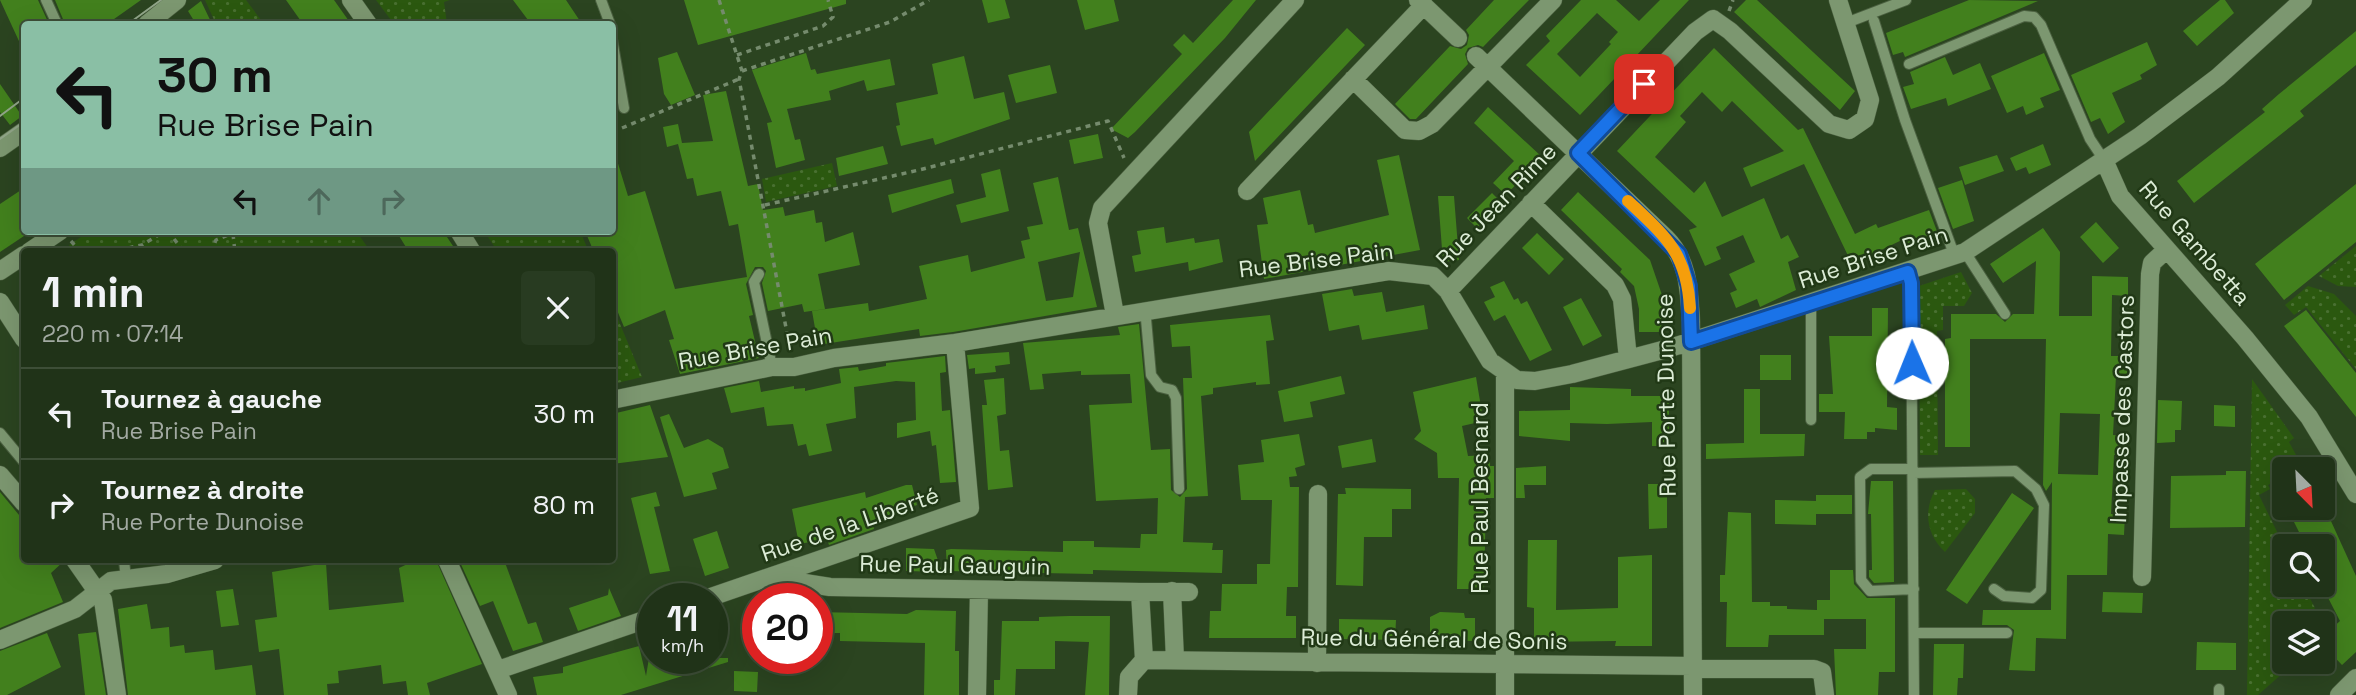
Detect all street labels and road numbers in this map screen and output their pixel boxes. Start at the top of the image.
street label: Rue Jean Rime [1429,136,1563,274]
street label: Rue Gambetta [2133,174,2257,312]
street label: Rue Brise Pain [1794,219,1952,295]
street label: Rue Brise Pain [1237,236,1395,284]
street label: Rue Porte Dunoise [1649,293,1683,497]
street label: Impasse des Castors [2103,294,2141,524]
street label: Rue Brise Pain [676,320,834,376]
street label: Rue Paul Besnard [1465,402,1495,594]
street label: Rue de la Liberté [757,479,943,569]
street label: Rue Paul Gauguin [859,548,1051,582]
street label: Rue du Général de Sonis [1300,622,1568,656]

